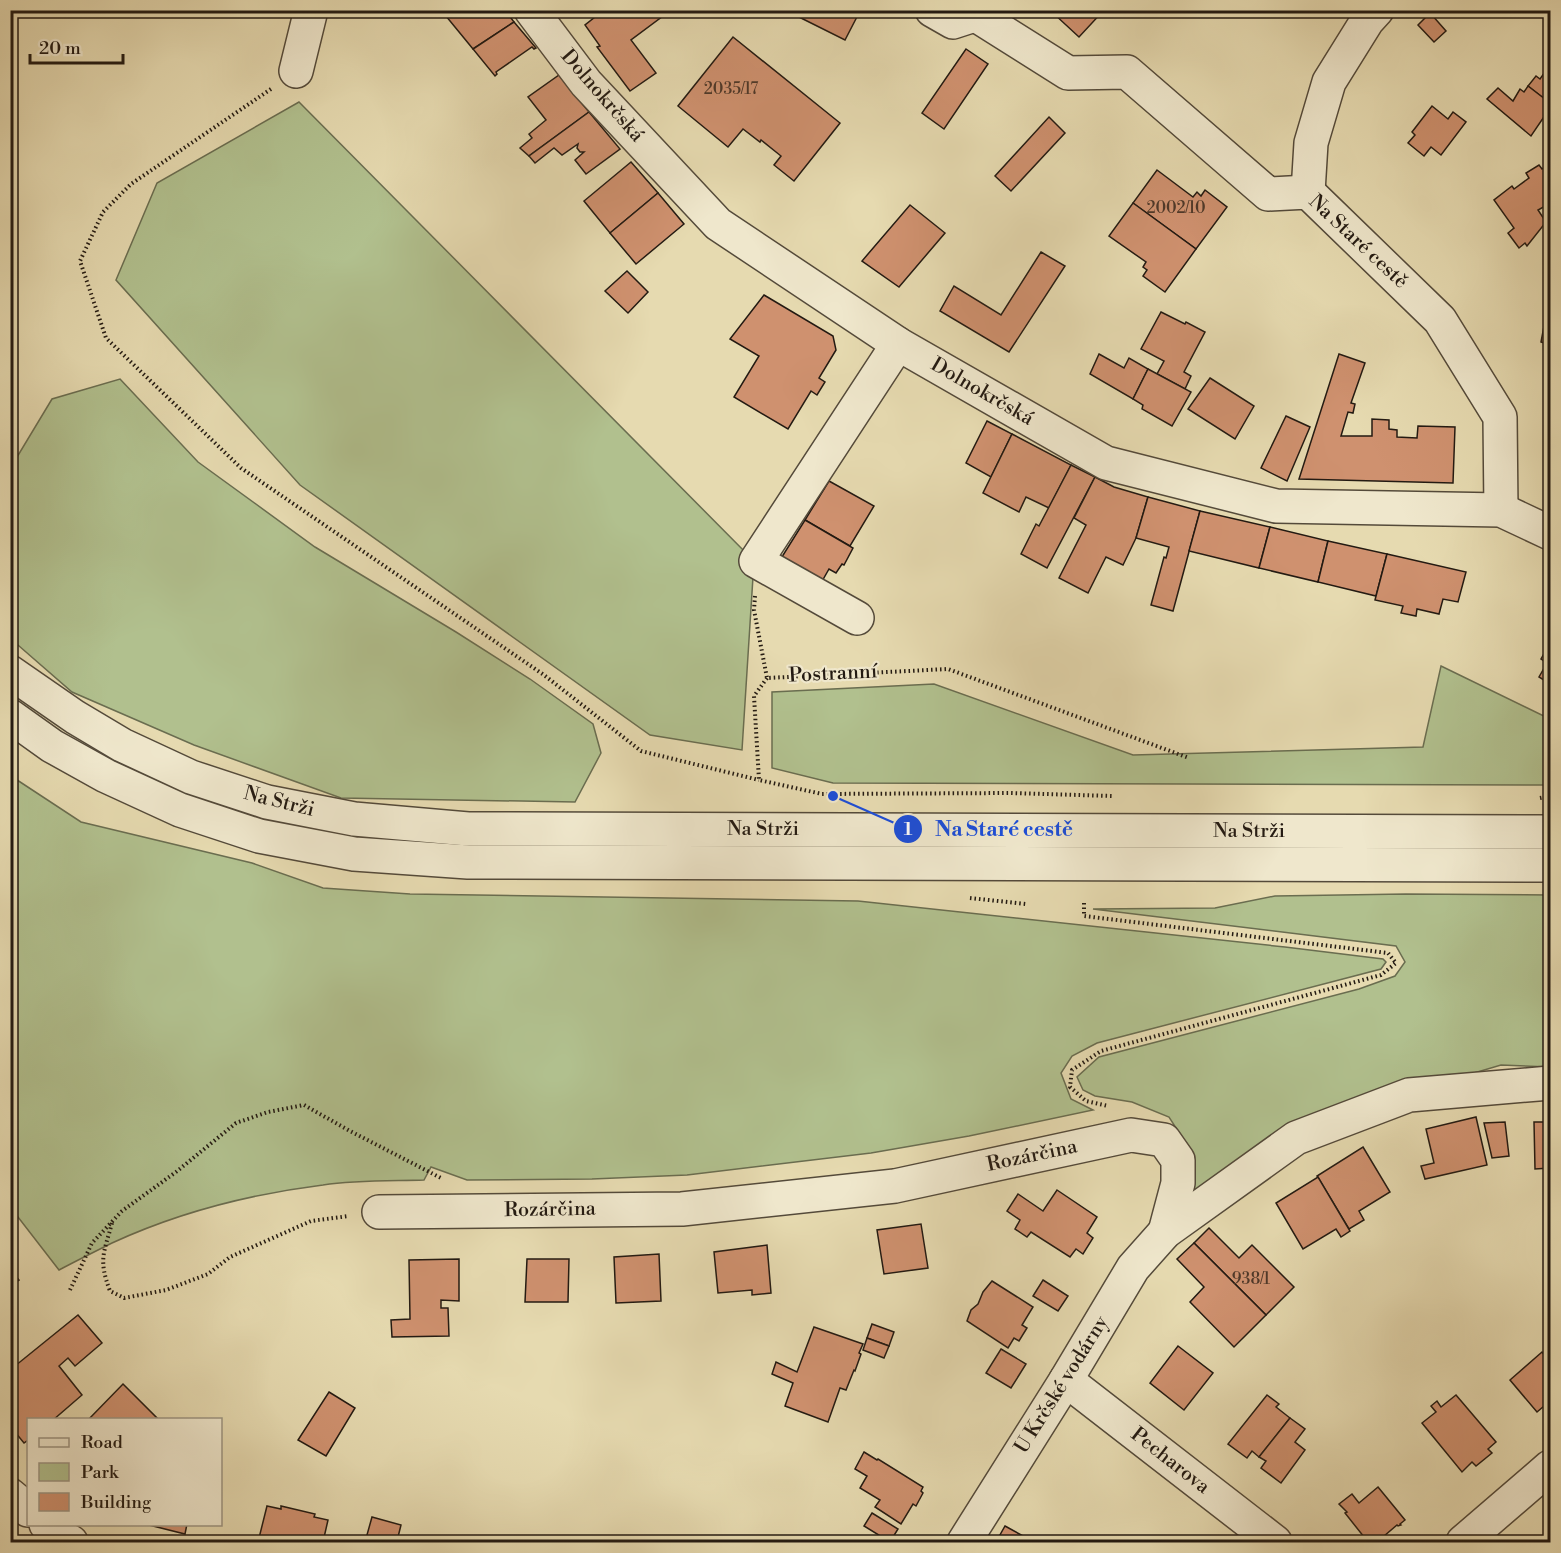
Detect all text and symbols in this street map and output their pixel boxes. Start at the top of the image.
scale bar [30,27,123,65]
text: 20 m [39,37,81,60]
street label: Dolnokrčská [555,44,650,148]
house number: 2035/17 [704,79,758,99]
street label: Na Staré cestě [1303,190,1413,294]
house number: 2002/10 [1146,198,1206,218]
street label: Dolnokrčská [926,352,1039,432]
street label: Postranní [788,659,879,689]
street label: Na Strži [241,781,317,823]
callout: Na Staré cestě [893,809,1085,848]
street label: Na Strži [727,817,799,842]
text: Na Staré cestě [935,817,1073,843]
text: 1 [904,818,913,841]
street label: Na Strži [1213,819,1285,844]
street label: Rozárčina [985,1134,1080,1178]
street label: Rozárčina [504,1197,597,1223]
house number: 938/1 [1232,1269,1270,1289]
street label: U Krčské vodárny [1010,1311,1115,1459]
legend [27,1418,222,1526]
street label: Pecharova [1125,1422,1215,1500]
text: Road [81,1431,124,1454]
text: Park [81,1461,120,1484]
text: Building [80,1491,152,1514]

